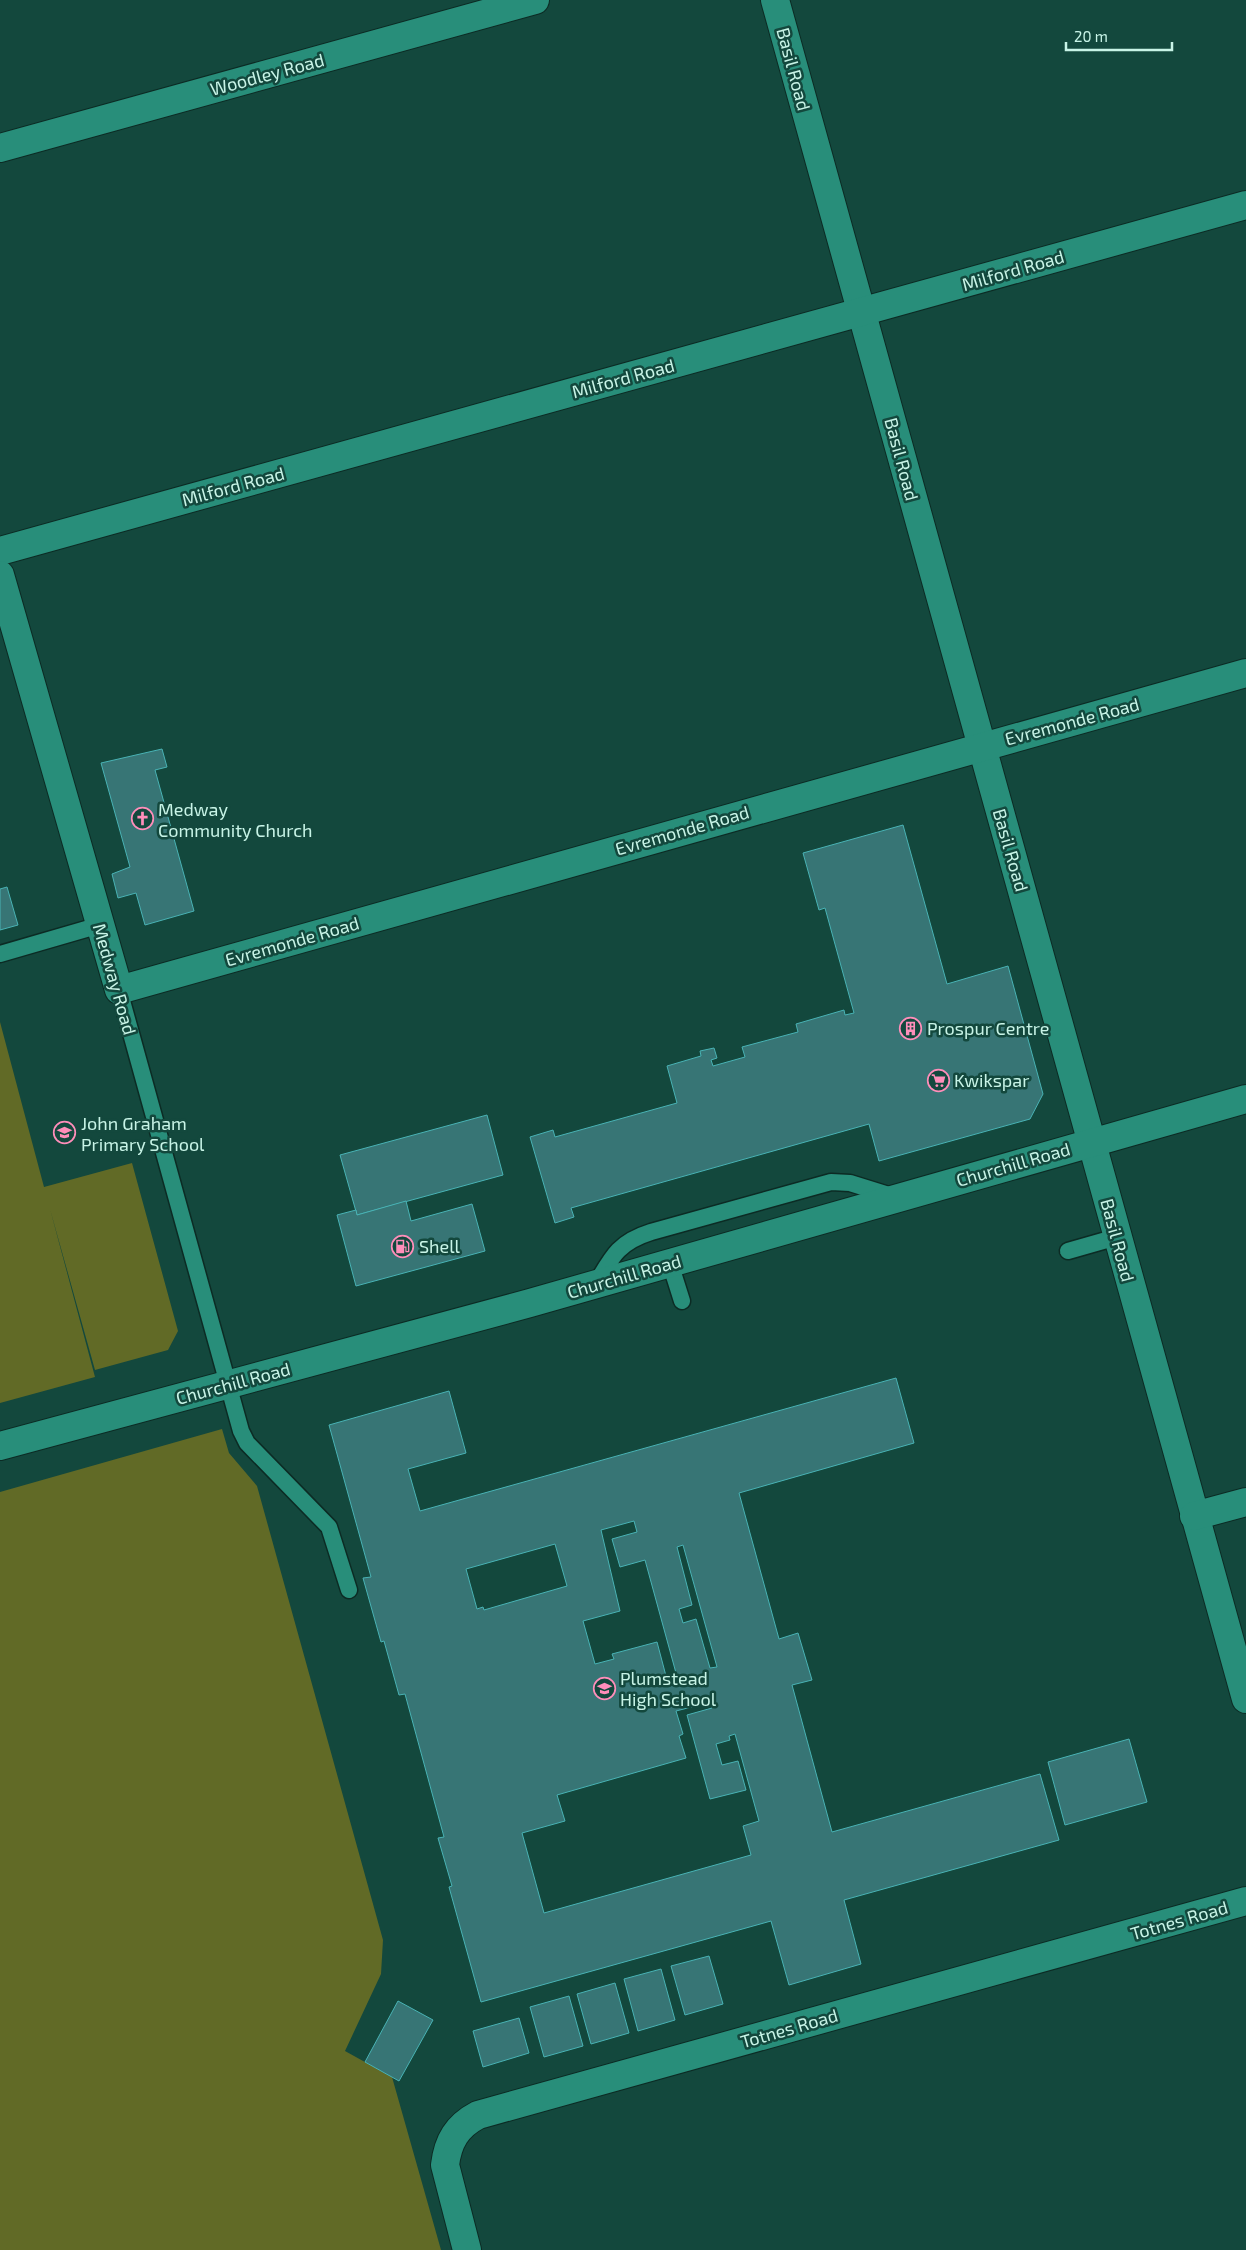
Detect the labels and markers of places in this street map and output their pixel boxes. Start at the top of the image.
place label: Medway Community Church [158,798,312,841]
church icon: Medway Community Church [130,807,154,831]
building icon: Prospur Centre [899,1016,923,1040]
place label: Prospur Centre [927,1017,1049,1039]
supermarket icon: Kwikspar [926,1068,950,1092]
place label: Kwikspar [954,1069,1029,1091]
place label: John Graham Primary School [81,1112,205,1155]
school or university icon: John Graham Primary School [53,1121,77,1145]
fuel station icon: Shell [391,1234,415,1258]
place label: Shell [419,1235,461,1257]
place label: Plumstead High School [620,1667,717,1710]
school or university icon: Plumstead High School [592,1676,616,1700]

